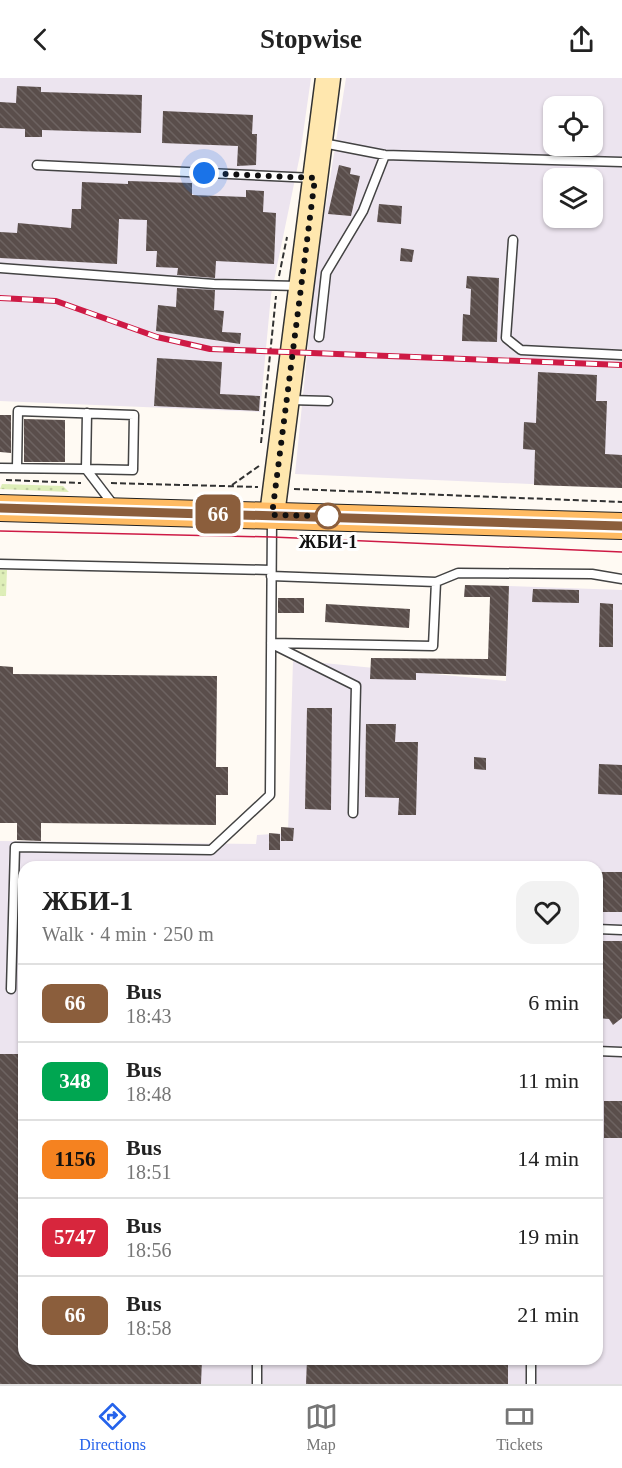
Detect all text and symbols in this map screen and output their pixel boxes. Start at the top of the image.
icon: back [24,23,57,56]
icon: share [565,23,598,56]
text: Stopwise [260,24,362,54]
map controls [543,96,603,228]
button: locate [543,96,603,156]
your location [189,158,219,188]
button: layers [543,168,603,228]
line badge: 66 [191,494,245,534]
text: 66 [208,502,229,526]
marker: ЖБИ-1 [315,503,341,529]
place label: ЖБИ-1 [299,532,357,552]
button: heart [516,881,579,944]
text: ЖБИ-1 [42,885,133,916]
text: Walk · 4 min · 250 m [42,923,214,945]
text: Bus [126,979,161,1004]
text: 6 min [528,990,579,1015]
text: 66 [65,991,86,1015]
text: 18:43 [126,1005,172,1027]
text: Bus [126,1057,161,1082]
text: 11 min [518,1068,579,1093]
text: 348 [59,1069,91,1093]
text: 18:48 [126,1083,172,1105]
text: Bus [126,1135,161,1160]
text: 14 min [517,1146,579,1171]
text: 1156 [55,1147,95,1171]
text: 18:51 [126,1161,172,1183]
text: Bus [126,1213,161,1238]
text: 19 min [517,1224,579,1249]
text: 5747 [54,1225,96,1249]
text: 18:56 [126,1239,172,1261]
text: Bus [126,1291,161,1316]
text: 21 min [517,1302,579,1327]
text: 66 [65,1303,86,1327]
text: 18:58 [126,1317,172,1339]
tab: Directions [79,1400,146,1454]
tab: Map [305,1400,338,1454]
tab: Tickets [496,1400,543,1454]

